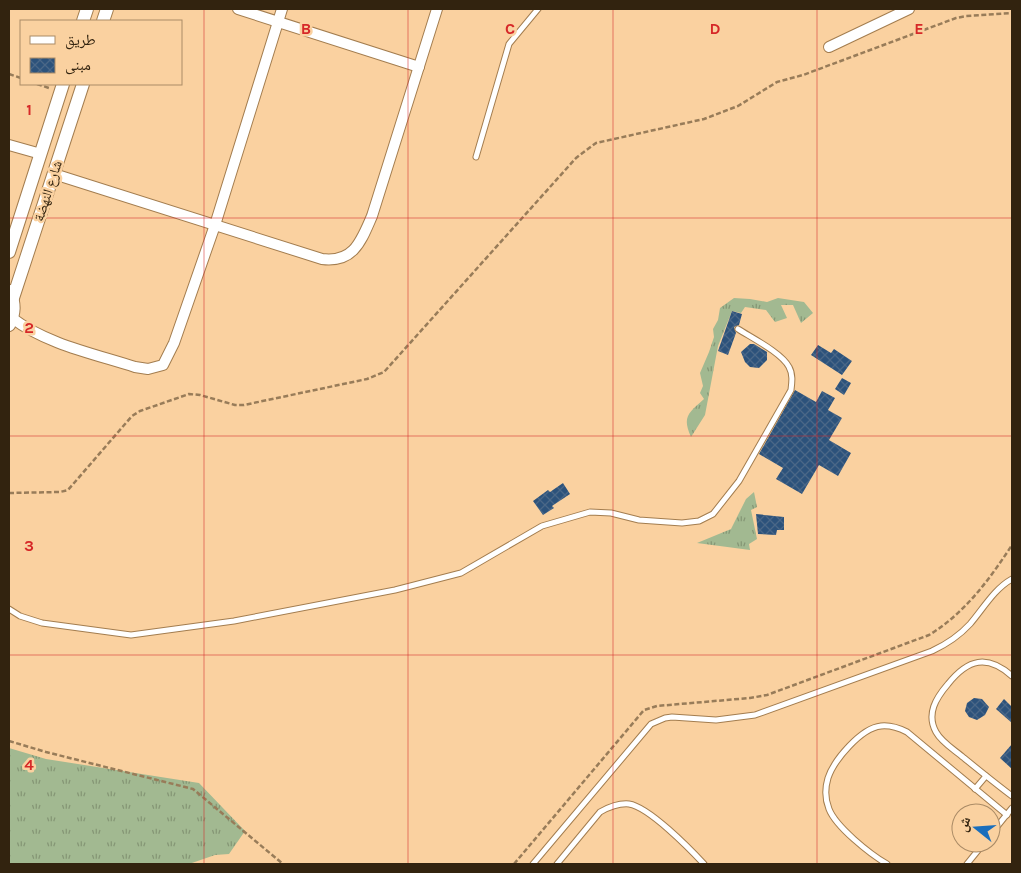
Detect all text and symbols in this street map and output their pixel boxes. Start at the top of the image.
text: B [301,19,311,38]
text: C [505,19,515,38]
text: D [710,19,721,38]
text: E [914,19,924,38]
legend [20,20,182,85]
text: طريق [65,31,96,50]
text: مبنى [65,56,91,75]
text: 1 [26,100,32,119]
street label: شارع النهضة [30,158,67,224]
text: 2 [24,318,34,337]
text: 3 [24,536,34,555]
text: 4 [24,755,34,774]
north arrow [951,803,1001,853]
text: ش [954,815,974,834]

